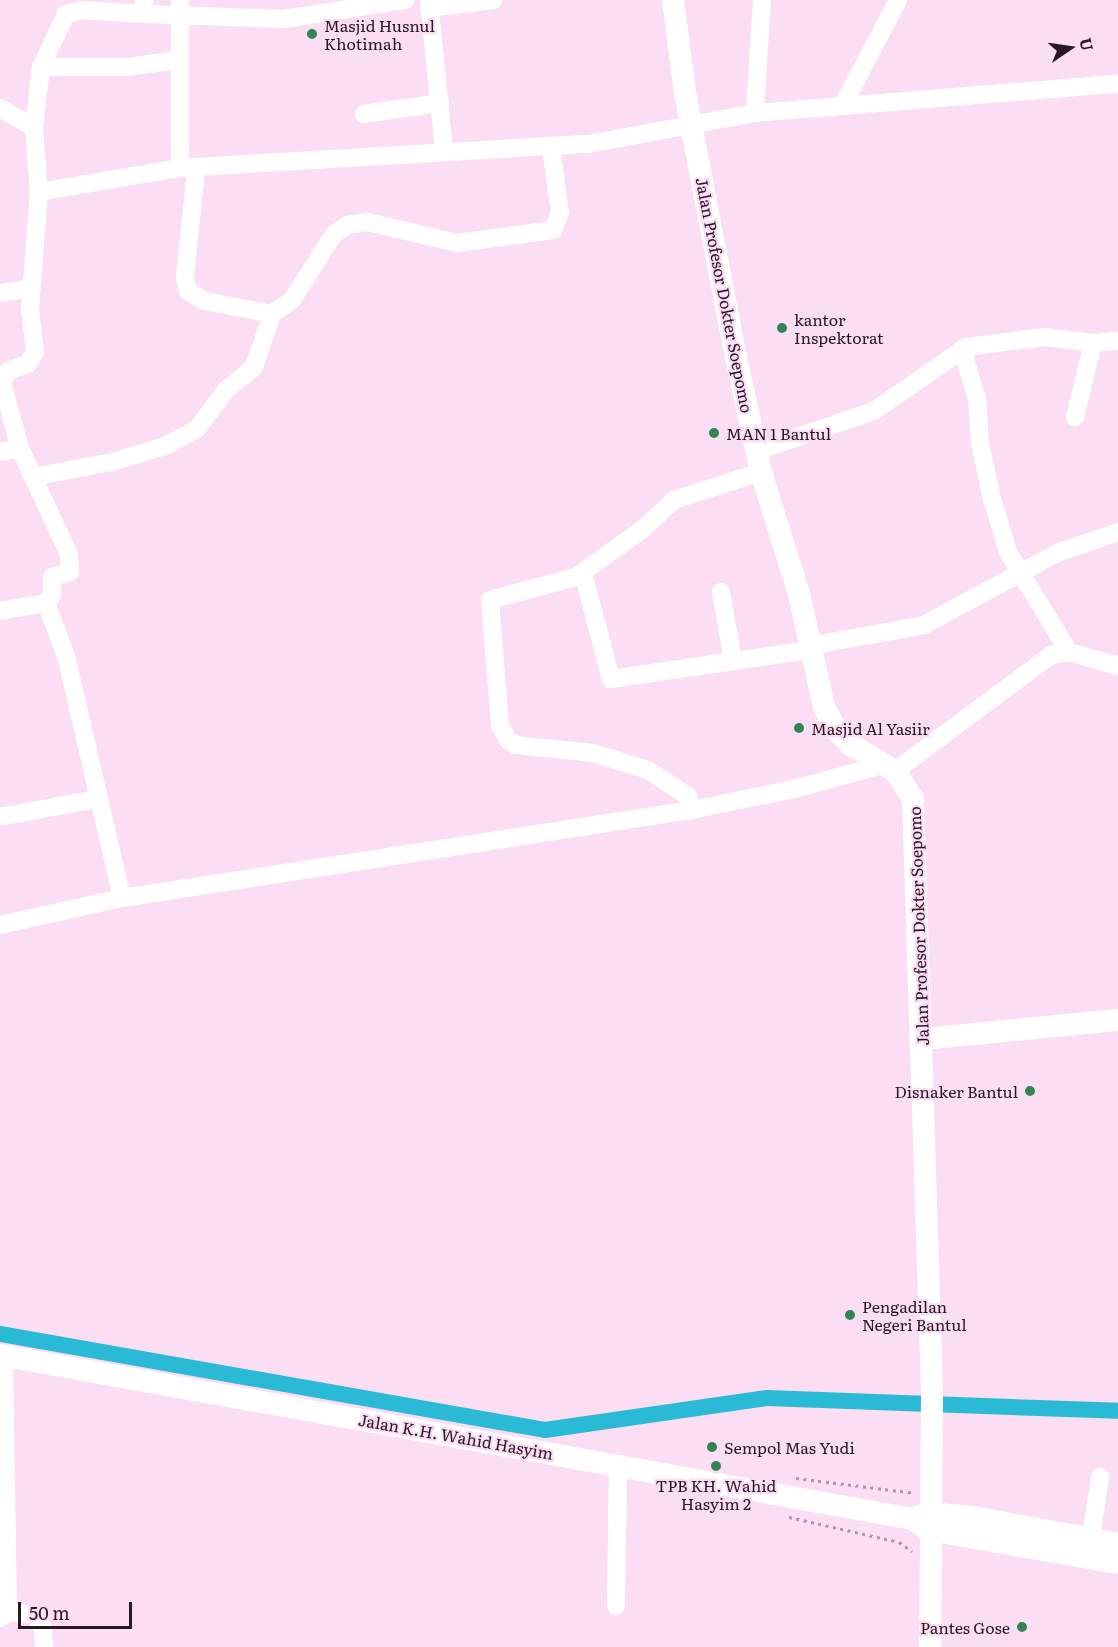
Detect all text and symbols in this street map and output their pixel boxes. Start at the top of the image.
place label: Masjid Husnul Khotimah [324,15,435,53]
north arrow [1040,18,1100,78]
marker: Masjid Husnul Khotimah [305,27,319,41]
text: U [1074,35,1101,53]
street label: Jalan Profesor Dokter Soepomo [693,176,757,414]
place label: kantor Inspektorat [794,309,884,347]
marker: kantor Inspektorat [775,321,789,335]
place label: MAN 1 Bantul [726,423,831,443]
marker: MAN 1 Bantul [707,426,721,440]
place label: Masjid Al Yasiir [811,718,930,738]
marker: Masjid Al Yasiir [792,721,806,735]
street label: Jalan Profesor Dokter Soepomo [904,806,932,1046]
place label: Disnaker Bantul [895,1081,1018,1101]
marker: Disnaker Bantul [1023,1084,1037,1098]
place label: Pengadilan Negeri Bantul [862,1296,967,1334]
marker: Pengadilan Negeri Bantul [843,1308,857,1322]
street label: Jalan K.H. Wahid Hasyim [357,1409,555,1463]
place label: Sempol Mas Yudi [724,1437,855,1457]
marker: Sempol Mas Yudi [705,1440,719,1454]
marker: TPB KH. Wahid Hasyim 2 [709,1459,723,1473]
place label: TPB KH. Wahid Hasyim 2 [656,1475,776,1513]
scale bar [21,1590,135,1628]
text: 50 m [29,1599,70,1626]
place label: Pantes Gose [920,1617,1010,1637]
marker: Pantes Gose [1015,1620,1029,1634]

